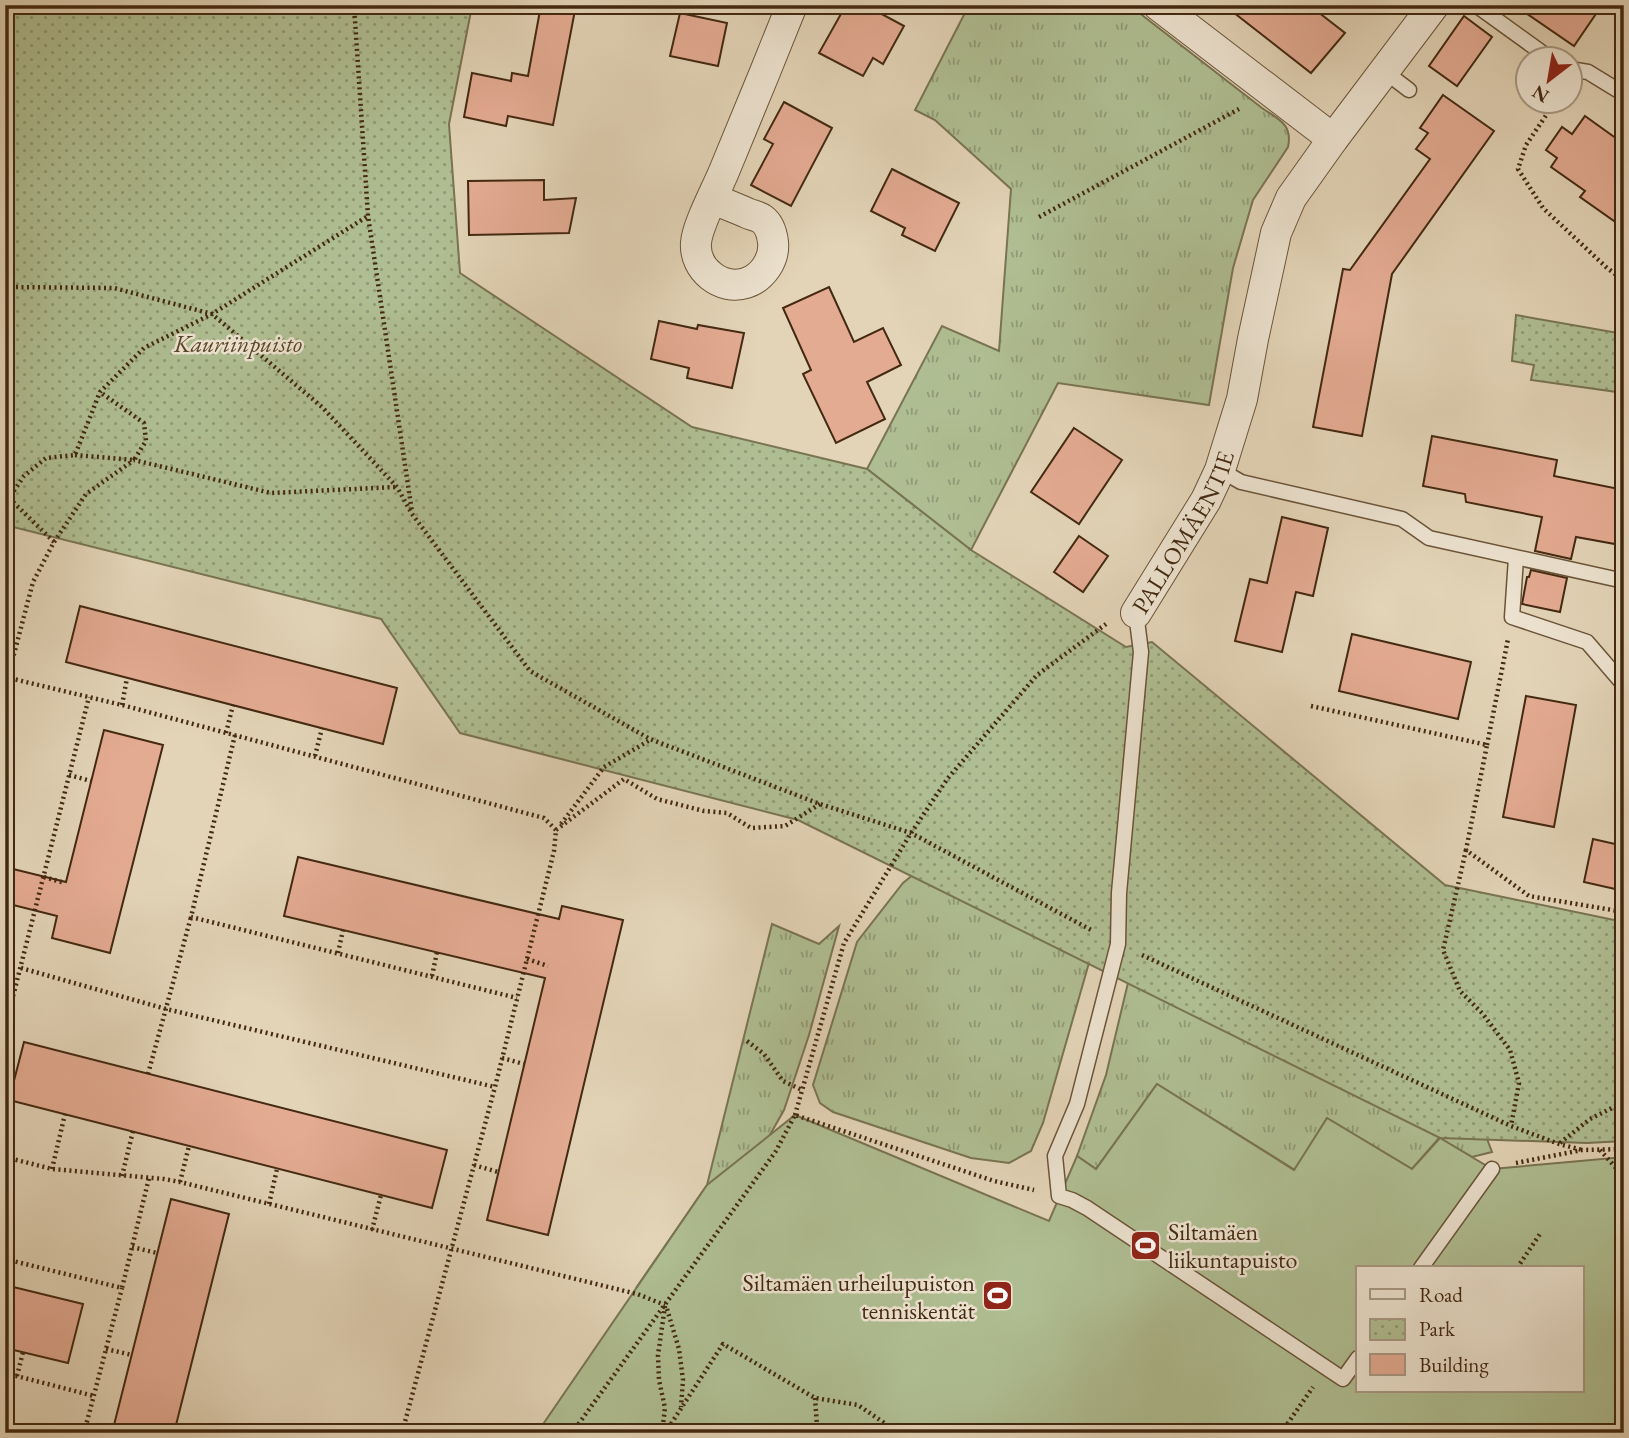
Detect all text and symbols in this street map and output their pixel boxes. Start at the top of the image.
north arrow [1514,46,1584,116]
text: N [1527,79,1554,109]
park label: Kauriinpuisto [173,328,302,359]
street label: PALLOMÄENTIE [1124,447,1241,619]
place label: Siltamäen liikuntapuisto [1168,1216,1297,1275]
sports icon: Siltamäen liikuntapuisto [1128,1228,1162,1262]
legend [1356,1266,1584,1392]
place label: Siltamäen urheilupuiston tenniskentät [743,1267,975,1326]
sports icon: Siltamäen urheilupuiston tenniskentät [981,1279,1015,1313]
text: Road [1419,1281,1463,1308]
text: Park [1419,1315,1456,1342]
text: Building [1419,1351,1489,1378]

